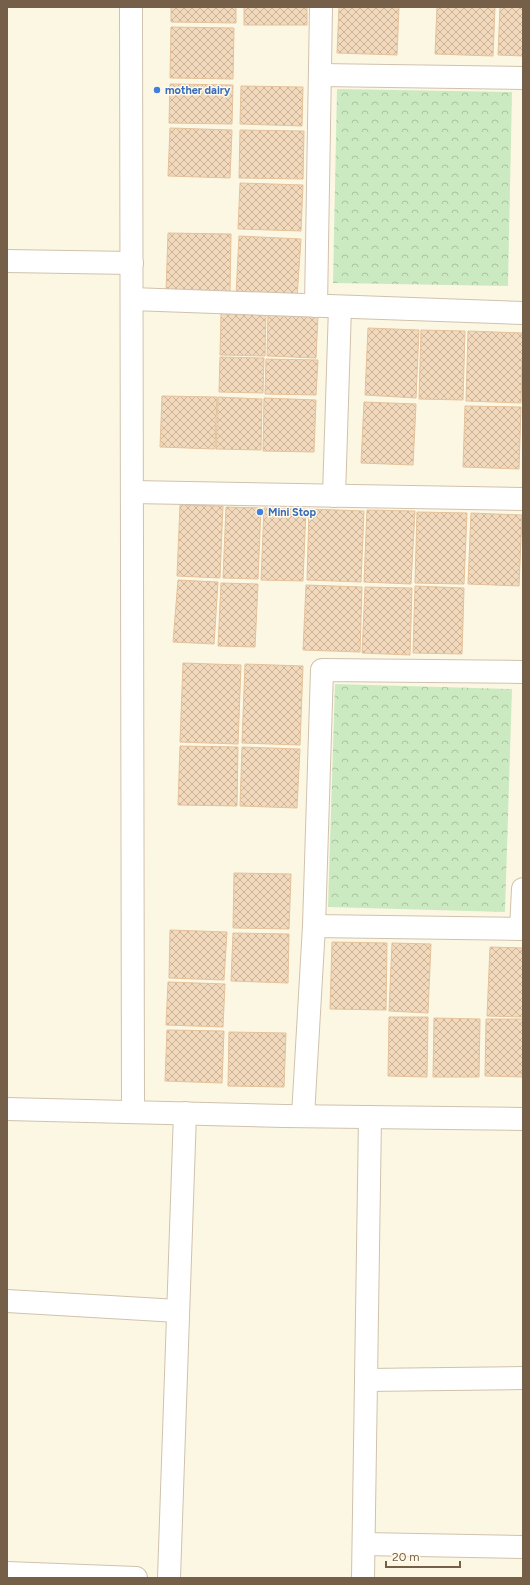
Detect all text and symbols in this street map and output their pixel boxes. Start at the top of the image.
place label: mother dairy [165,84,231,97]
marker: mother dairy [152,85,162,95]
place label: Mini Stop [268,506,316,519]
marker: Mini Stop [255,507,265,517]
scale bar [386,1543,460,1569]
text: 20 m [392,1550,420,1564]

